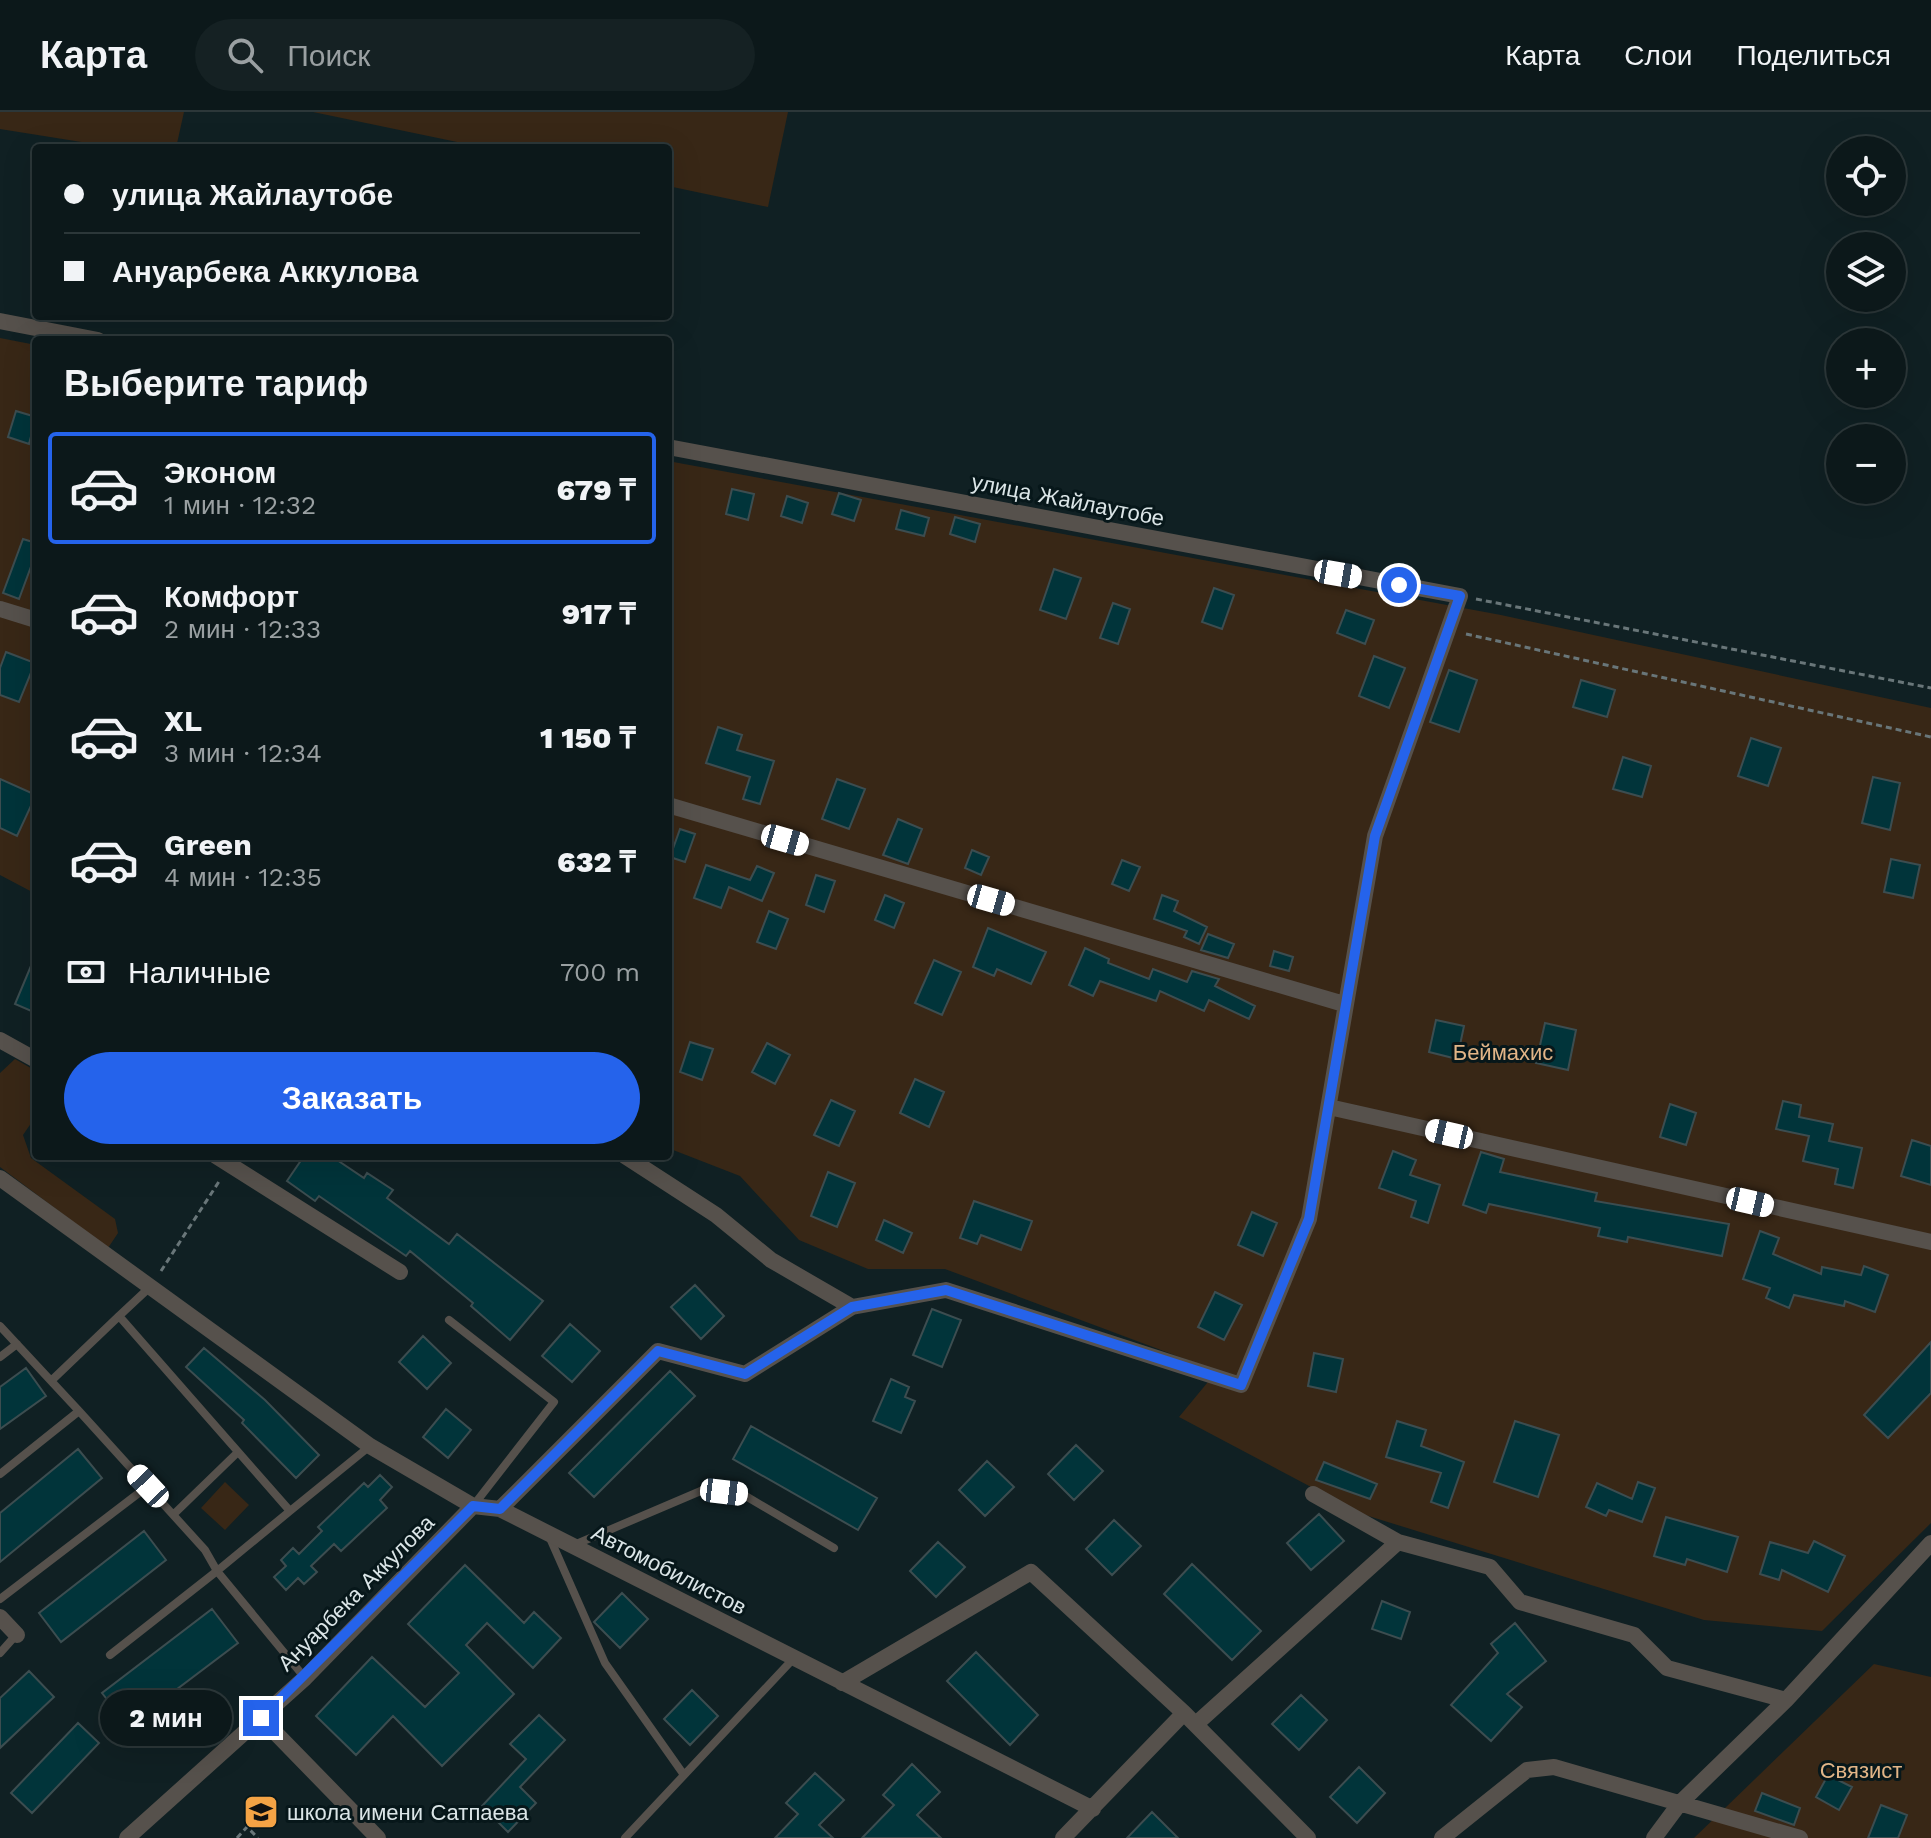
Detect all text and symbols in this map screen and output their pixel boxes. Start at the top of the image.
search box [195,19,755,91]
text: Карта [40,33,147,77]
icon: search [223,33,267,77]
text: Поиск [287,38,370,73]
text: Карта [1505,39,1580,72]
text: Слои [1624,39,1692,72]
text: Поделиться [1736,39,1891,72]
map controls [1826,136,1906,504]
button: locate [1826,136,1906,216]
text: улица Жайлаутобе [112,177,393,212]
button: layers [1826,232,1906,312]
text: Ануарбека Аккулова [112,254,418,289]
button: + [1826,328,1906,408]
text: Выберите тариф [64,363,368,405]
button: − [1826,424,1906,504]
icon: car [68,452,140,524]
text: Эконом [164,455,277,490]
street label: улица Жайлаутобе [970,469,1166,531]
text: 679 ₸ [557,472,636,507]
text: 1 мин · 12:32 [164,490,316,520]
car [1312,558,1364,590]
route start [1381,567,1417,603]
icon: car [68,576,140,648]
text: Комфорт [164,579,299,614]
text: 917 ₸ [562,596,636,631]
text: 2 мин · 12:33 [164,614,321,644]
icon: car [68,700,140,772]
text: XL [164,703,202,738]
text: 1 150 ₸ [540,720,636,755]
text: 3 мин · 12:34 [164,738,322,768]
car [759,822,811,858]
icon: car [68,824,140,896]
text: Green [164,827,252,862]
text: 632 ₸ [557,844,636,879]
text: 4 мин · 12:35 [164,862,322,892]
car [965,882,1017,918]
icon: cash [64,950,108,994]
text: Наличные [128,955,271,990]
text: 700 m [560,957,640,987]
park label: Беймахис [1453,1040,1553,1065]
button: Заказать [64,1052,640,1144]
car [1423,1117,1475,1151]
car [1724,1185,1776,1219]
car [123,1460,173,1512]
car [699,1477,749,1507]
street label: Ануарбека Аккулова [273,1509,440,1676]
street label: Автомобилистов [588,1520,750,1620]
callout: 2 мин [101,1690,233,1746]
route end [243,1700,279,1736]
text: 2 мин [129,1703,203,1733]
park label: Связист [1820,1758,1902,1783]
school or university icon: школа имени Сатпаева [242,1793,280,1831]
place label: школа имени Сатпаева [287,1800,529,1825]

